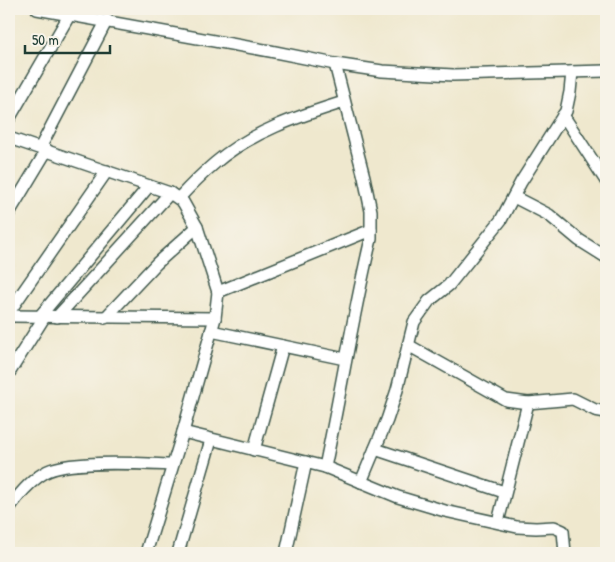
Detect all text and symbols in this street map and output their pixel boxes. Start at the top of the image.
scale bar [25,22,110,54]
text: 50 m [32,29,59,50]

